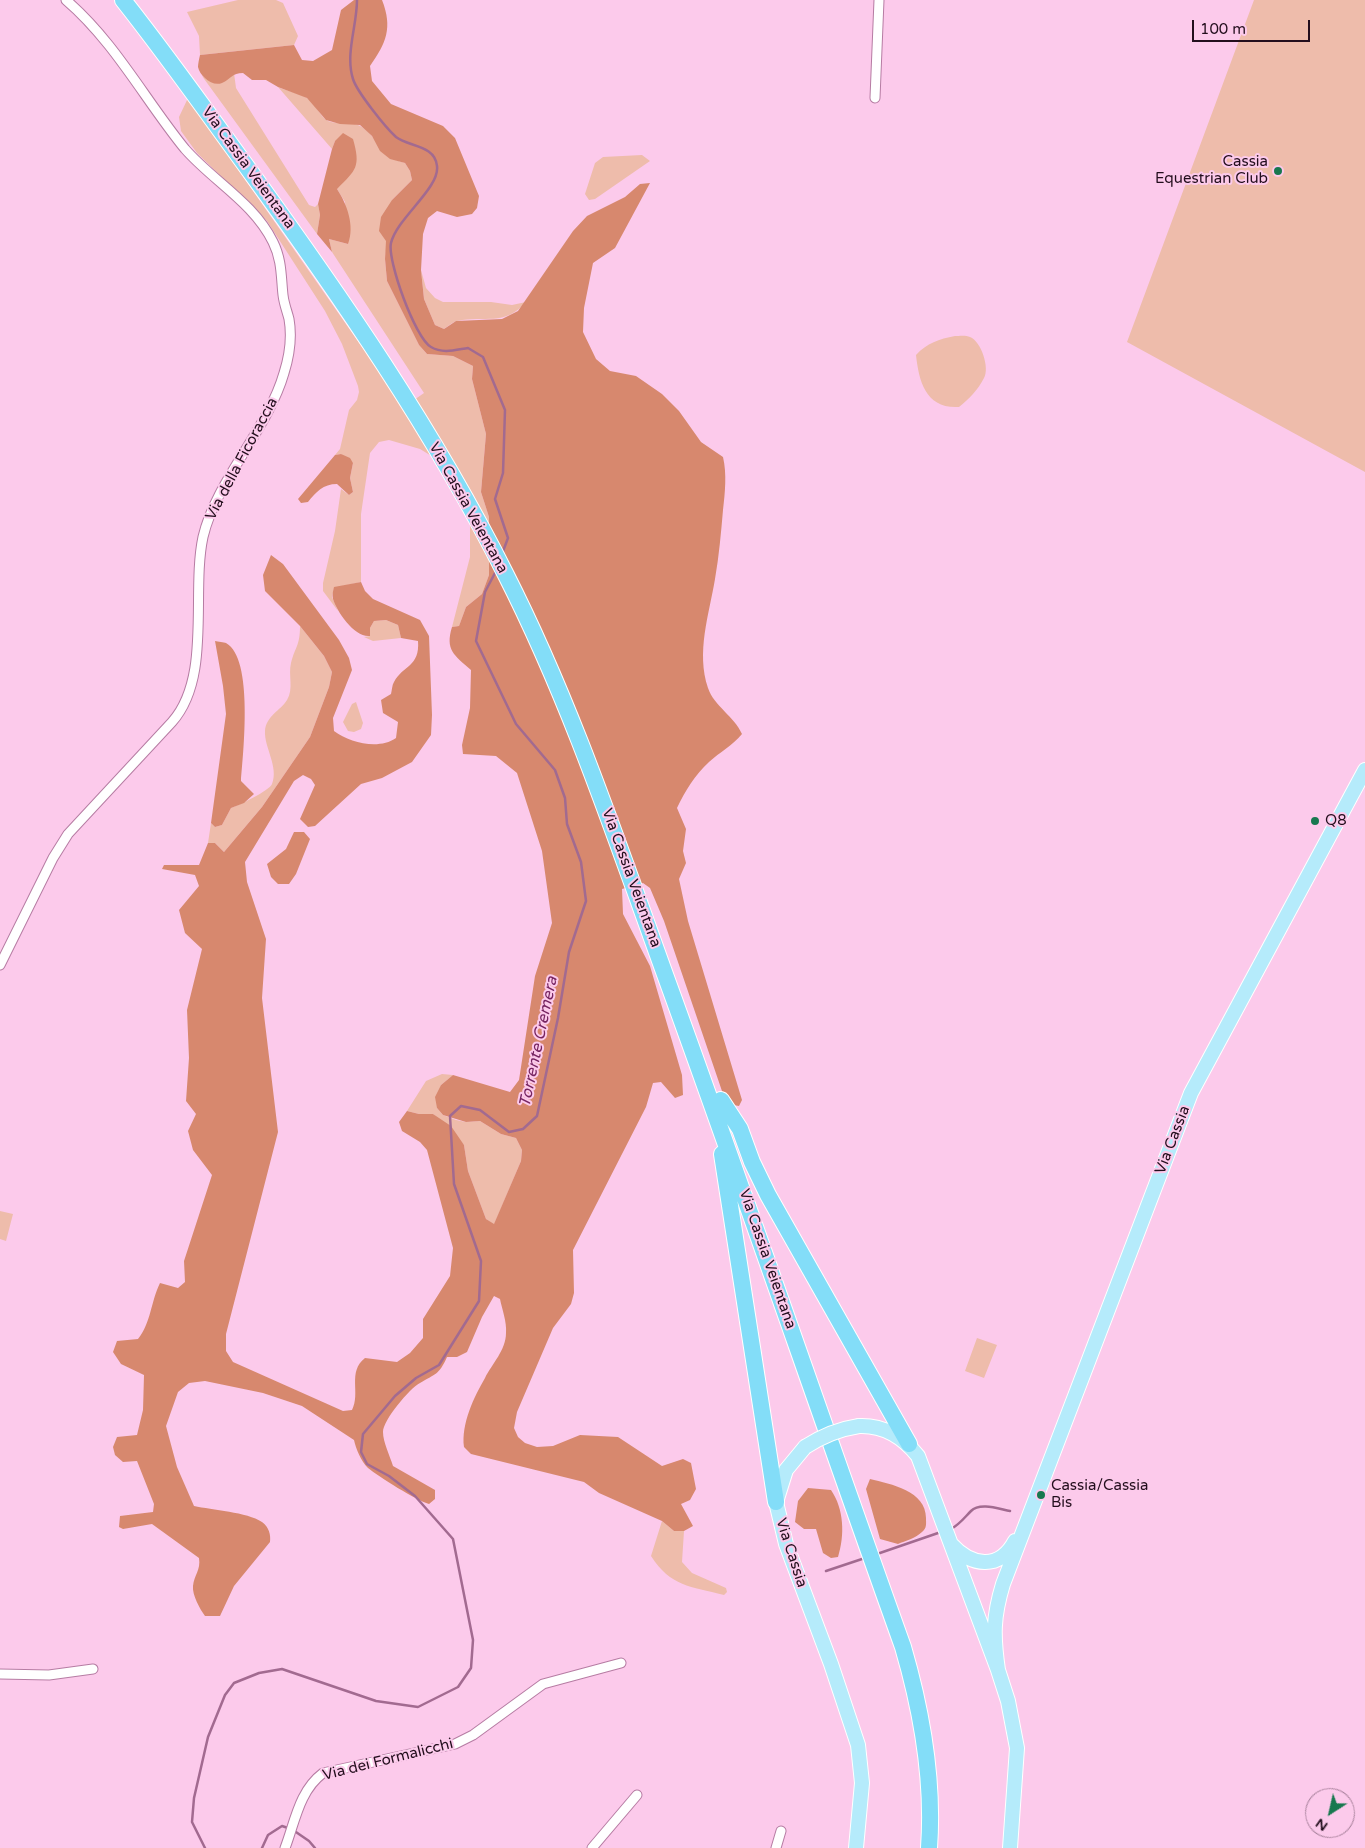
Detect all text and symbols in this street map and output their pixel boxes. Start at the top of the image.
scale bar [1195,10,1312,42]
text: 100 m [1200,20,1246,38]
street label: Via Cassia Veientana [198,103,298,233]
place label: Cassia Equestrian Club [1155,153,1268,188]
marker: Cassia Equestrian Club [1272,165,1284,177]
street label: Via della Ficoraccia [202,395,282,523]
street label: Via Cassia Veientana [425,440,511,576]
street label: Via Cassia Veientana [597,806,665,950]
place label: Q8 [1325,812,1347,830]
marker: Q8 [1309,815,1321,827]
water label: Torrente Cremera [516,975,562,1109]
street label: Via Cassia [1152,1103,1194,1177]
street label: Via Cassia Veientana [735,1187,799,1331]
place label: Cassia/Cassia Bis [1051,1477,1148,1512]
marker: Cassia/Cassia Bis [1035,1489,1047,1501]
street label: Via Cassia [771,1516,811,1590]
street label: Via dei Formalicchi [321,1735,455,1785]
north arrow [1305,1788,1355,1838]
text: N [1312,1815,1331,1835]

